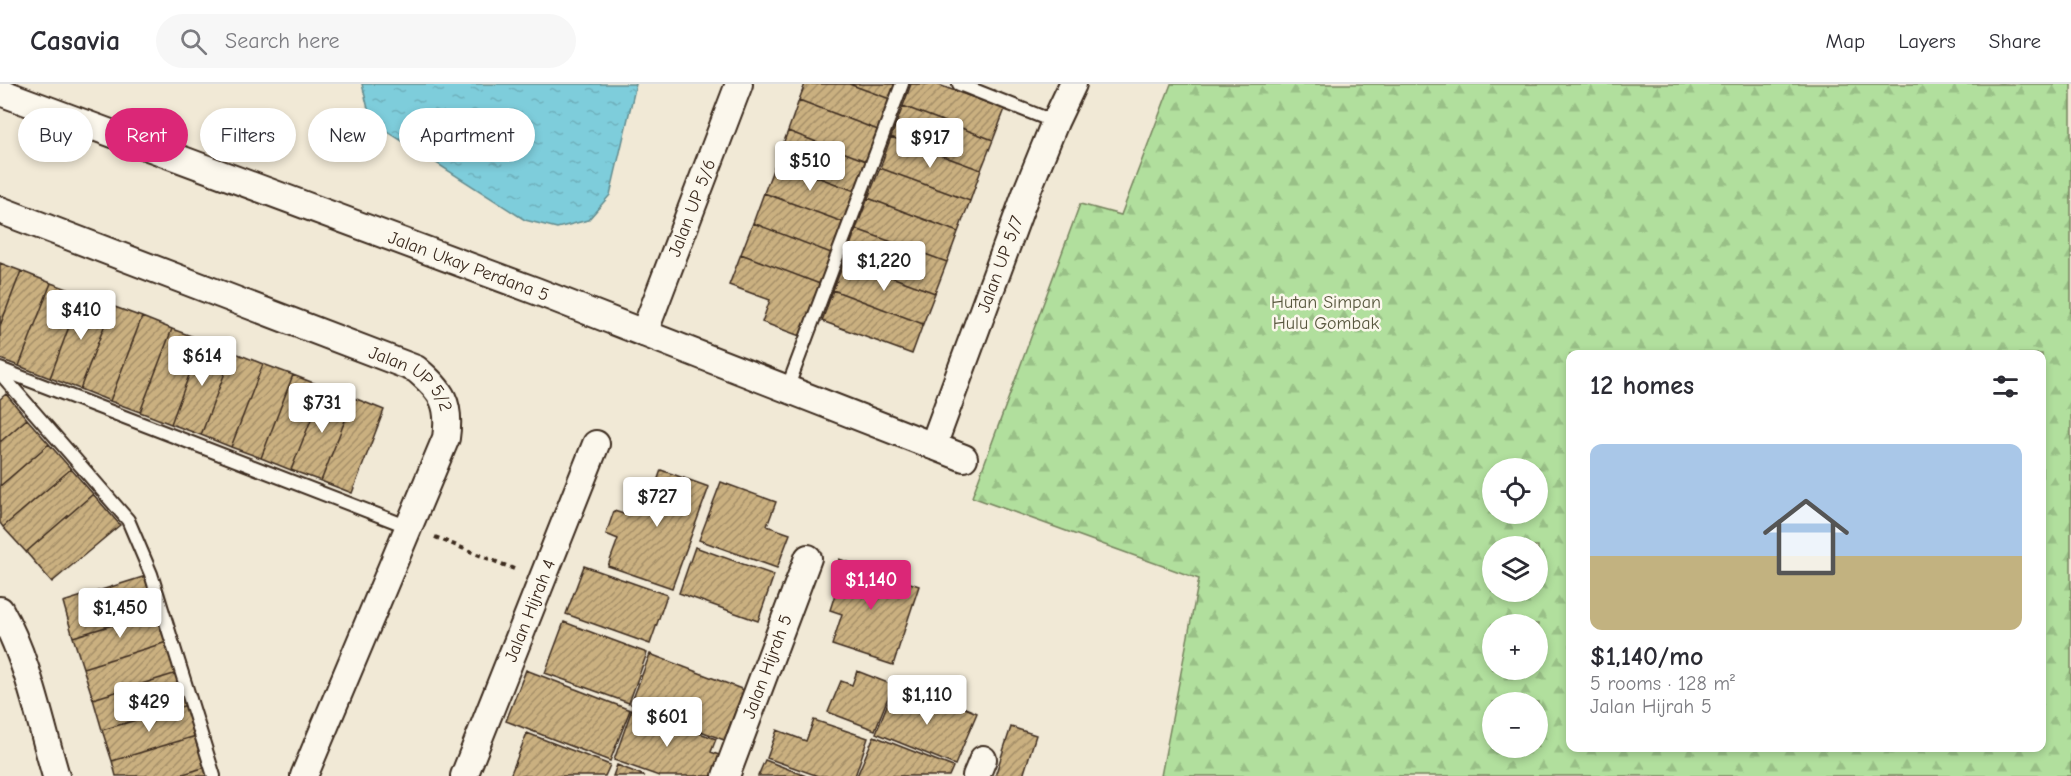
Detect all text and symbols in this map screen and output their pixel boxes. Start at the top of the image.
search box [156,14,576,68]
text: Casavia [30,25,120,57]
icon: search [177,25,210,58]
text: Search here [225,28,340,54]
text: Map [1826,29,1865,53]
text: Layers [1898,29,1956,53]
text: Share [1989,29,2041,53]
chip: Buy [18,108,93,162]
chip: Rent [105,108,188,162]
chip: Filters [200,108,296,162]
chip: New [308,108,387,162]
chip: Apartment [399,108,535,162]
pin: $917 [894,118,966,169]
text: $917 [910,126,950,149]
pin: $510 [774,141,846,192]
text: $510 [789,149,831,172]
street label: Jalan UP 5/6 [664,156,720,260]
street label: Jalan UP 5/7 [973,212,1028,315]
street label: Jalan Ukay Perdana 5 [385,227,552,306]
pin: $1,220 [835,241,933,292]
text: $1,220 [856,249,912,272]
pin: $410 [45,290,117,341]
park label: Hutan Simpan Hulu Gombak [1271,292,1381,334]
text: $410 [61,298,101,321]
pin: $614 [166,336,238,387]
street label: Jalan UP 5/2 [366,342,456,414]
text: $614 [182,344,222,367]
icon: filters [1989,370,2022,403]
text: 12 homes [1590,371,1694,401]
pin: $731 [286,383,358,434]
text: $731 [303,391,341,414]
map controls [1482,458,1548,758]
button: locate [1482,458,1548,524]
pin: $727 [621,477,693,528]
icon: home [1752,483,1860,591]
text: $727 [637,485,677,508]
button: layers [1482,536,1548,602]
street label: Jalan Hijrah 4 [500,556,560,665]
pin: $1,140 [822,560,920,611]
text: $1,140 [845,568,897,591]
pin: $1,450 [71,588,169,639]
text: $1,450 [92,596,148,619]
street label: Jalan Hijrah 5 [739,612,797,722]
button: + [1482,614,1548,680]
text: $1,140/mo [1590,642,1703,672]
text: 5 rooms · 128 m² [1590,672,1735,695]
pin: $1,110 [878,675,976,726]
pin: $429 [113,682,185,733]
text: $1,110 [902,683,952,706]
text: $429 [128,690,170,713]
button: − [1482,692,1548,758]
text: Jalan Hijrah 5 [1590,695,1712,718]
pin: $601 [631,697,703,748]
text: $601 [646,705,688,728]

